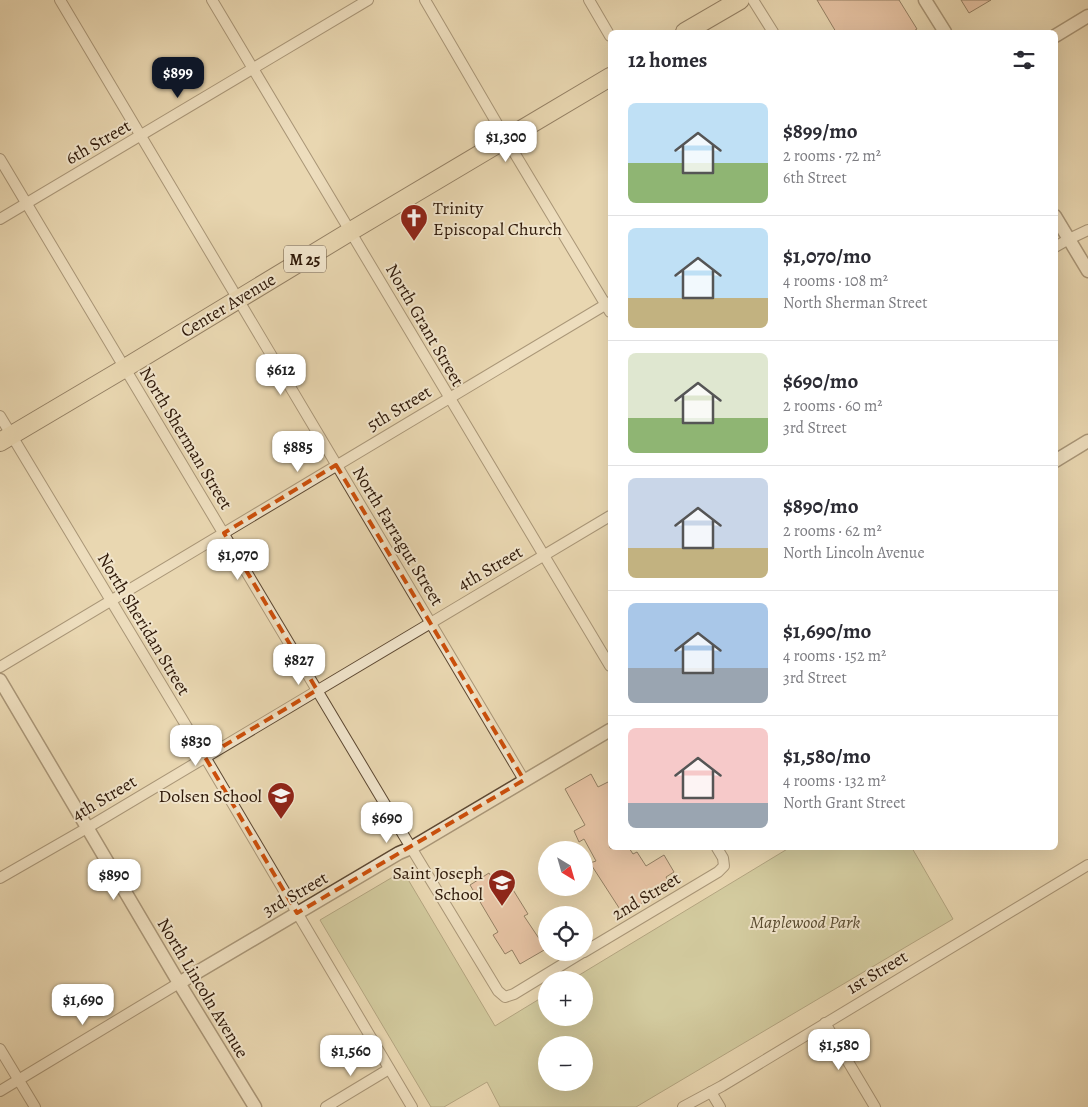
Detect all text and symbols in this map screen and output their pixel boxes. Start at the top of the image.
text: 12 homes [628,46,707,74]
icon: filters [1010,46,1038,74]
pin: $899 [148,56,208,99]
text: $899 [163,62,193,84]
street label: 6th Street [61,114,135,170]
text: $899/mo [783,117,858,145]
pin: $1,300 [465,120,547,163]
icon: home [668,123,728,183]
text: $1,300 [486,126,526,148]
text: 2 rooms · 72 m² [783,145,881,167]
text: 6th Street [783,167,847,189]
place label: Trinity Episcopal Church [433,196,563,241]
church icon: Trinity Episcopal Church [399,203,429,242]
text: $1,070/mo [783,242,871,270]
road number: M 25 [284,245,326,272]
icon: home [668,248,728,308]
street label: North Grant Street [380,259,470,391]
street label: Center Avenue [176,267,280,343]
text: 4 rooms · 108 m² [783,270,888,292]
text: North Sherman Street [783,292,927,314]
pin: $612 [251,354,311,396]
text: $612 [267,359,295,381]
street label: North Sherman Street [134,362,238,514]
text: $690/mo [783,367,858,395]
icon: home [668,373,728,433]
street label: 5th Street [362,379,436,437]
text: 2 rooms · 60 m² [783,395,883,417]
text: 3rd Street [783,417,847,439]
pin: $885 [268,430,328,473]
text: $885 [283,436,313,458]
street label: North Farragut Street [347,462,449,610]
text: $890/mo [783,492,859,520]
icon: home [668,498,728,558]
text: 2 rooms · 62 m² [783,520,882,542]
pin: $1,070 [197,538,279,581]
street label: 4th Street [453,540,527,596]
text: North Lincoln Avenue [783,542,925,564]
text: $1,070 [218,544,258,566]
street label: North Sheridan Street [92,548,196,700]
text: $1,690/mo [783,617,871,645]
icon: home [668,623,728,683]
pin: $827 [269,644,329,686]
text: 4 rooms · 152 m² [783,645,886,667]
text: $827 [284,649,314,671]
text: 3rd Street [783,667,847,689]
pin: $830 [166,724,226,767]
text: $830 [181,730,211,752]
text: $1,580/mo [783,742,871,770]
icon: home [668,748,728,808]
street label: 4th Street [67,769,141,827]
text: 4 rooms · 132 m² [783,770,886,792]
school or university icon: Dolsen School [266,781,296,820]
place label: Dolsen School [159,784,263,808]
text: North Grant Street [783,792,906,814]
pin: $690 [357,802,417,844]
text: $690 [372,807,402,829]
north arrow [538,841,592,896]
map controls [538,841,593,1091]
pin: $890 [84,858,144,901]
place label: Saint Joseph School [392,861,484,906]
text: $890 [99,864,129,886]
street label: 3rd Street [258,866,332,922]
street label: 2nd Street [607,866,685,926]
school or university icon: Saint Joseph School [487,868,517,907]
button: locate [538,906,593,961]
park label: Maplewood Park [750,910,860,934]
street label: North Lincoln Avenue [152,914,254,1062]
street label: 1st Street [842,944,912,1000]
button: + [538,971,593,1026]
pin: $1,690 [42,984,124,1026]
text: $1,690 [63,989,103,1011]
pin: $1,580 [798,1028,880,1071]
pin: $1,560 [310,1034,392,1077]
text: $1,580 [819,1034,859,1056]
button: − [538,1036,593,1091]
text: $1,560 [331,1040,371,1062]

